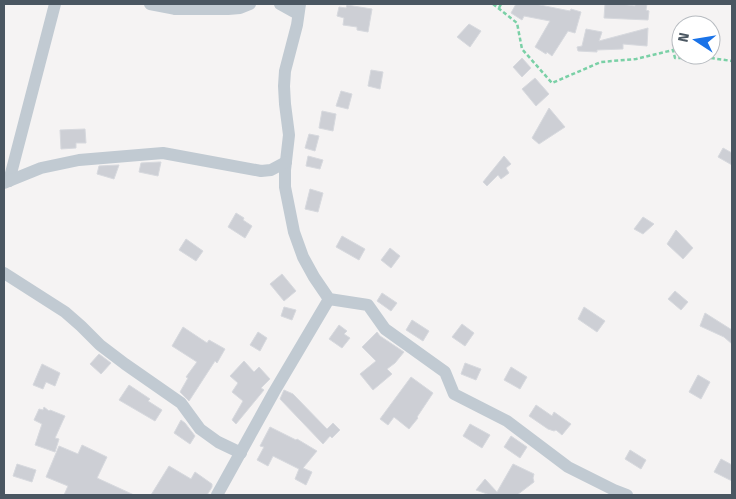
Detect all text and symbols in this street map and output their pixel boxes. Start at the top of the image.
north arrow [671,15,721,65]
text: N [674,31,693,44]

